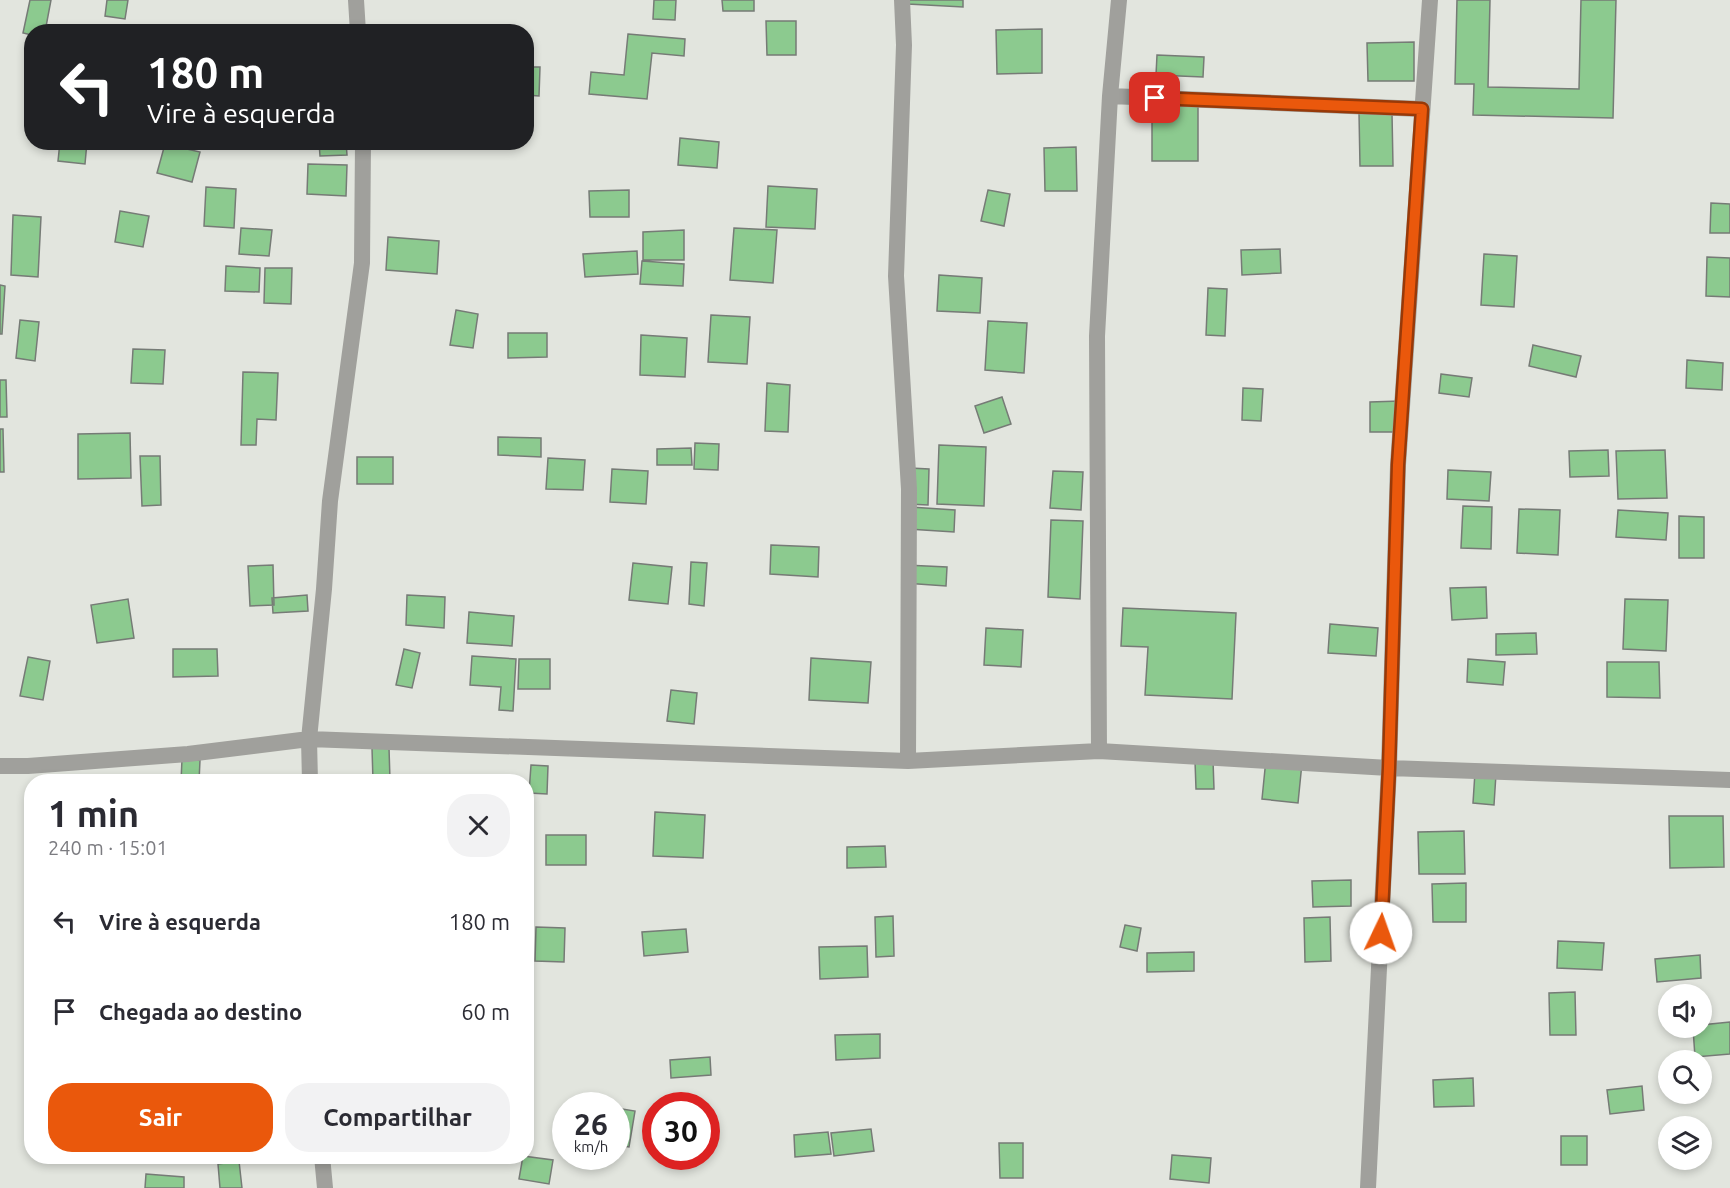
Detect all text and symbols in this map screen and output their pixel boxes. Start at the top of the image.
icon: left [48,48,126,126]
text: 180 m [147,49,264,96]
pin [1129,72,1180,123]
icon: arrive [1138,81,1171,114]
text: Vire à esquerda [147,98,336,128]
text: 1 min [48,793,139,834]
button: close [447,794,510,857]
text: 240 m · 15:01 [48,836,168,859]
position arrow [1349,901,1413,965]
icon: left [48,905,81,938]
text: Vire à esquerda [99,909,261,934]
text: 180 m [449,909,510,934]
map controls [1658,984,1712,1170]
button: sound [1658,984,1712,1038]
icon: arrive [48,995,81,1028]
text: Chegada ao destino [99,999,302,1024]
text: 60 m [461,999,510,1024]
button: search [1658,1050,1712,1104]
button: Sair [48,1083,273,1152]
button: Compartilhar [285,1083,510,1152]
speed limit sign: 30 [642,1092,720,1170]
text: 26 [574,1107,608,1141]
button: layers [1658,1116,1712,1170]
text: km/h [574,1138,608,1155]

